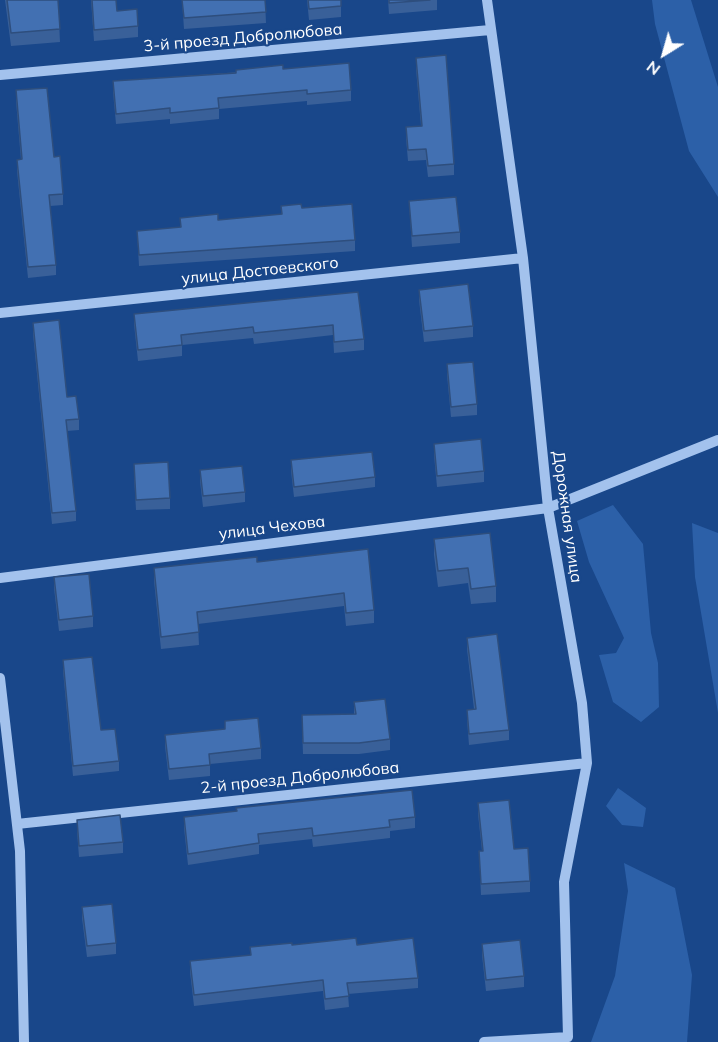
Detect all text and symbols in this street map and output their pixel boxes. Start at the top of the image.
street label: 3-й проезд Добролюбова [143,20,343,56]
north arrow [634,24,694,84]
text: N [642,57,664,80]
street label: улица Достоевского [181,253,339,289]
street label: Дорожная улица [548,450,586,584]
street label: улица Чехова [218,512,326,544]
street label: 2-й проезд Добролюбова [200,758,400,798]

